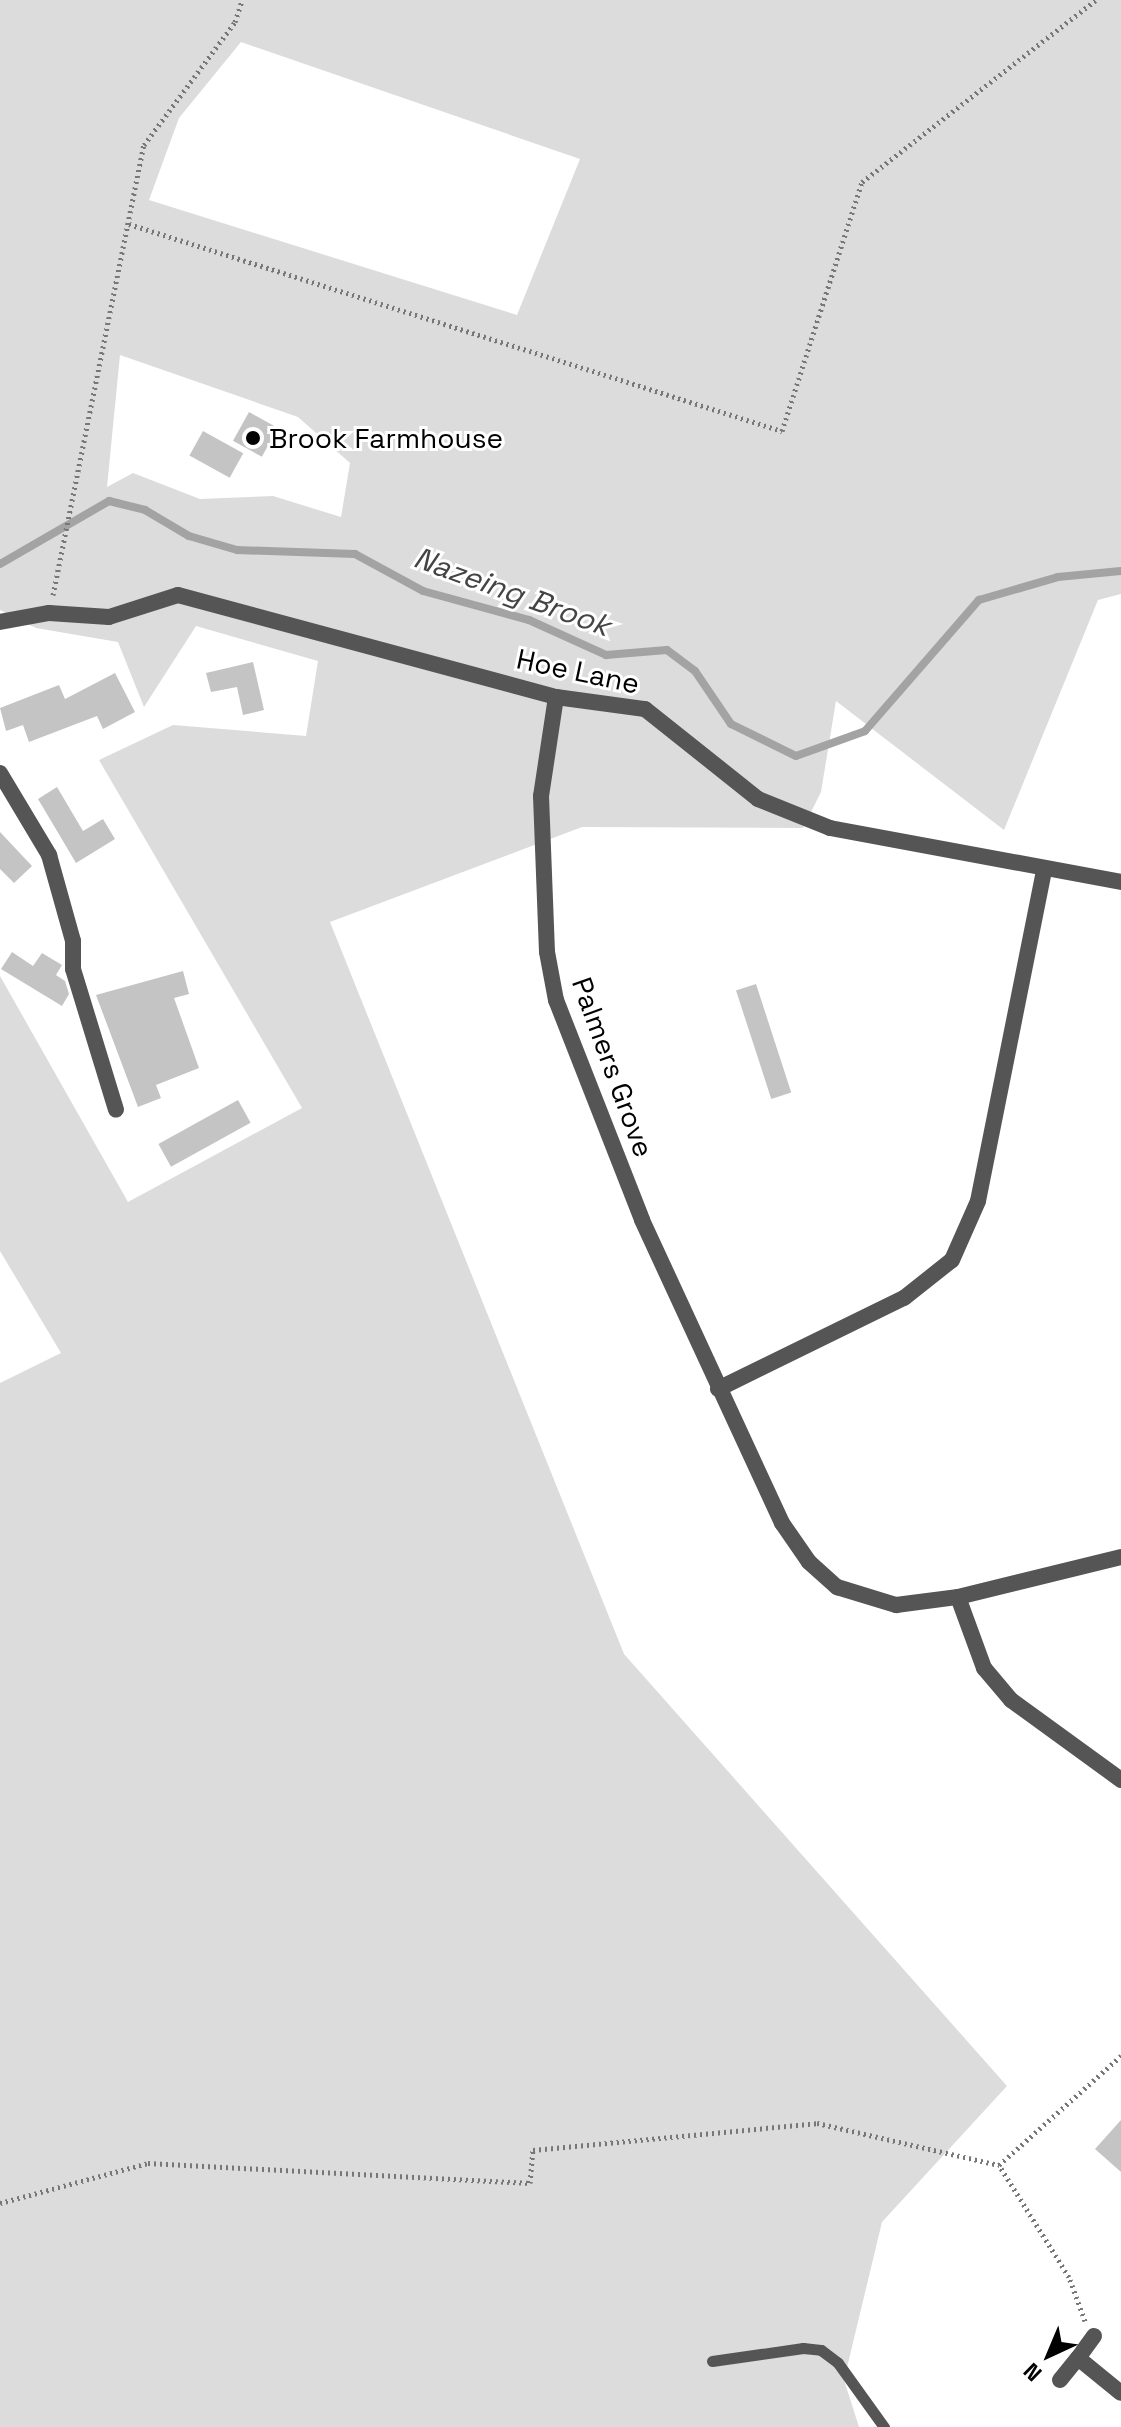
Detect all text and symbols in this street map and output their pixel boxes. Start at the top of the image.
place label: Brook Farmhouse [269,421,503,455]
marker: Brook Farmhouse [244,429,262,447]
water label: Nazeing Brook [409,540,615,644]
street label: Hoe Lane [514,642,642,700]
street label: Palmers Grove [565,973,661,1161]
north arrow [1009,2315,1089,2395]
text: N [1017,2357,1047,2387]

